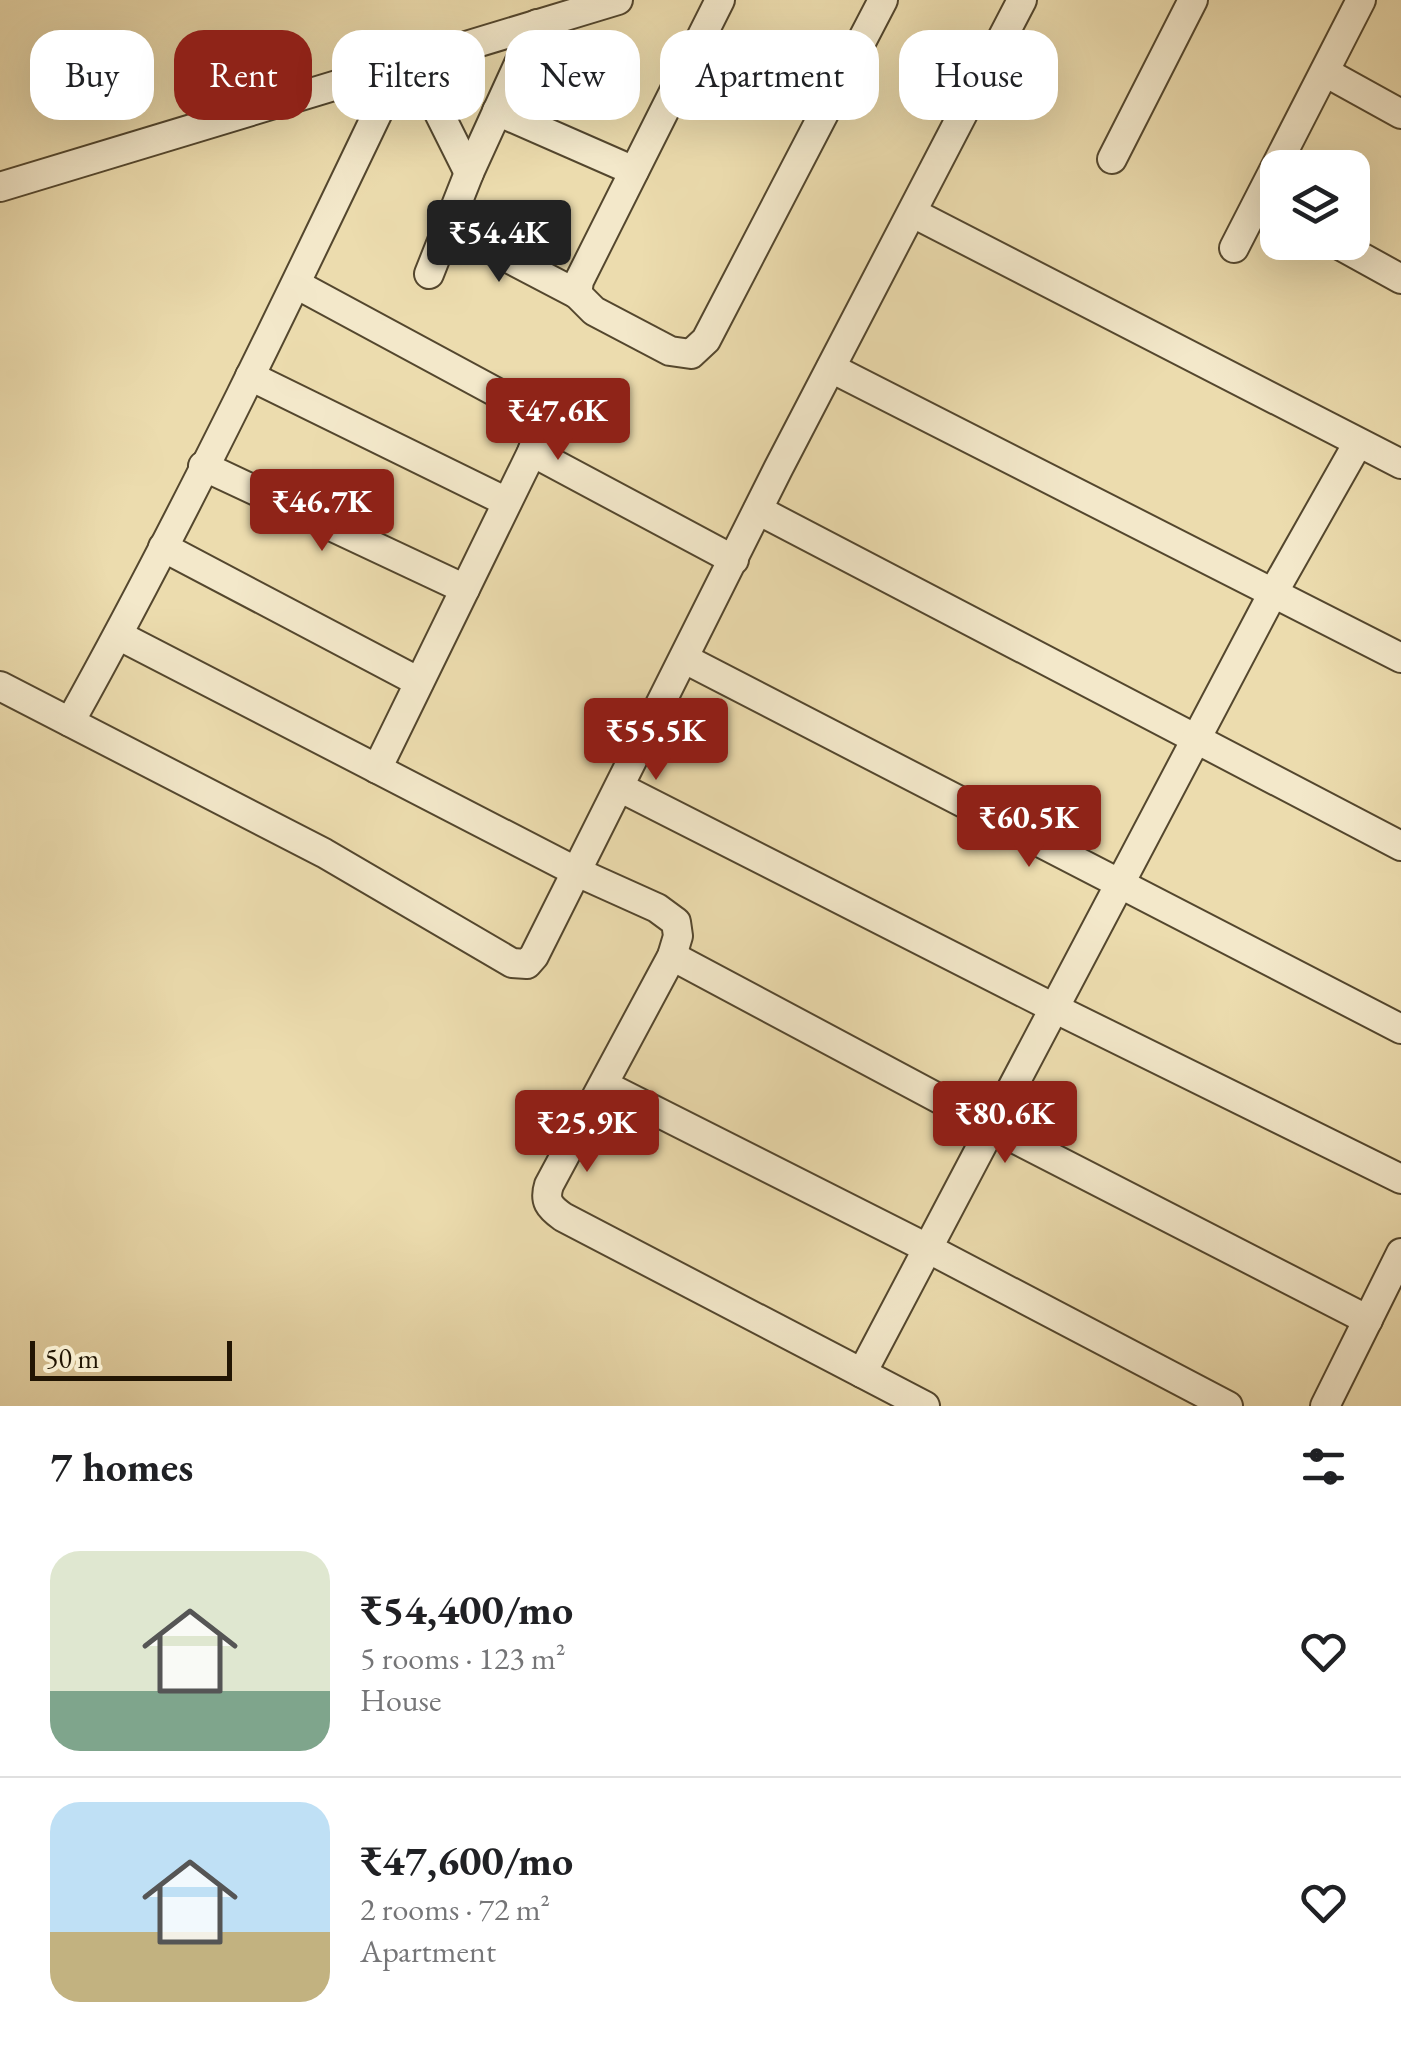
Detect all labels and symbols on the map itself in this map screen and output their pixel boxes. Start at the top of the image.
pin: ₹54.4K [418,200,580,285]
pin: ₹47.6K [477,378,639,463]
pin: ₹46.7K [241,469,403,554]
pin: ₹55.5K [575,698,737,783]
pin: ₹60.5K [948,785,1110,870]
pin: ₹80.6K [924,1081,1086,1166]
pin: ₹25.9K [506,1090,668,1175]
scale bar [30,1336,232,1380]

